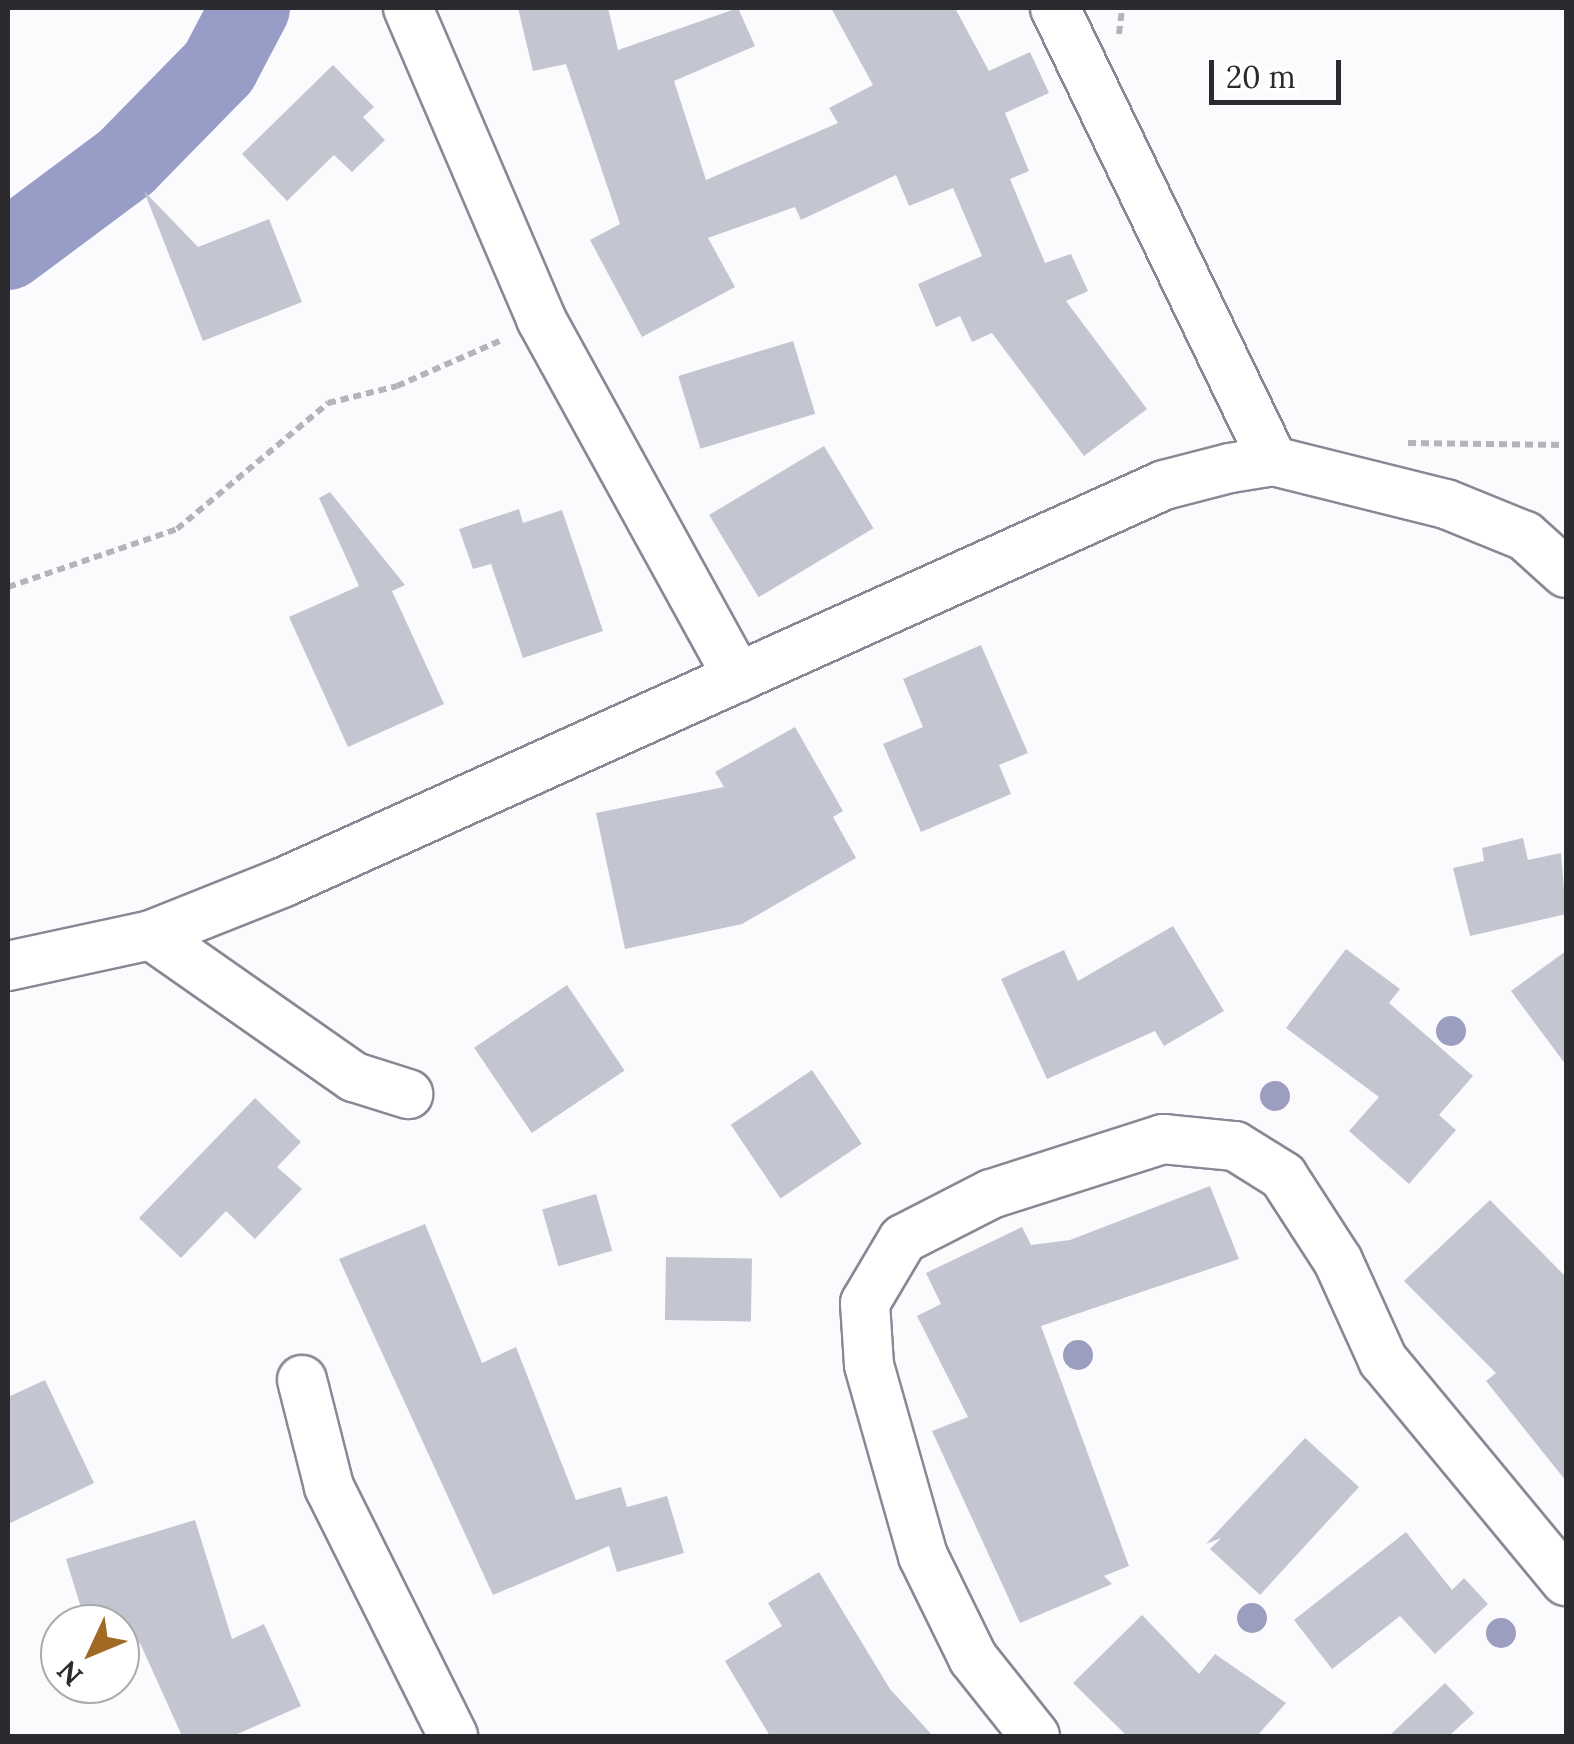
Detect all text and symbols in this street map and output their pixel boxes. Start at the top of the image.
scale bar [1214,40,1346,102]
text: 20 m [1226,58,1295,96]
north arrow [40,1604,140,1704]
text: N [49,1653,90,1694]

